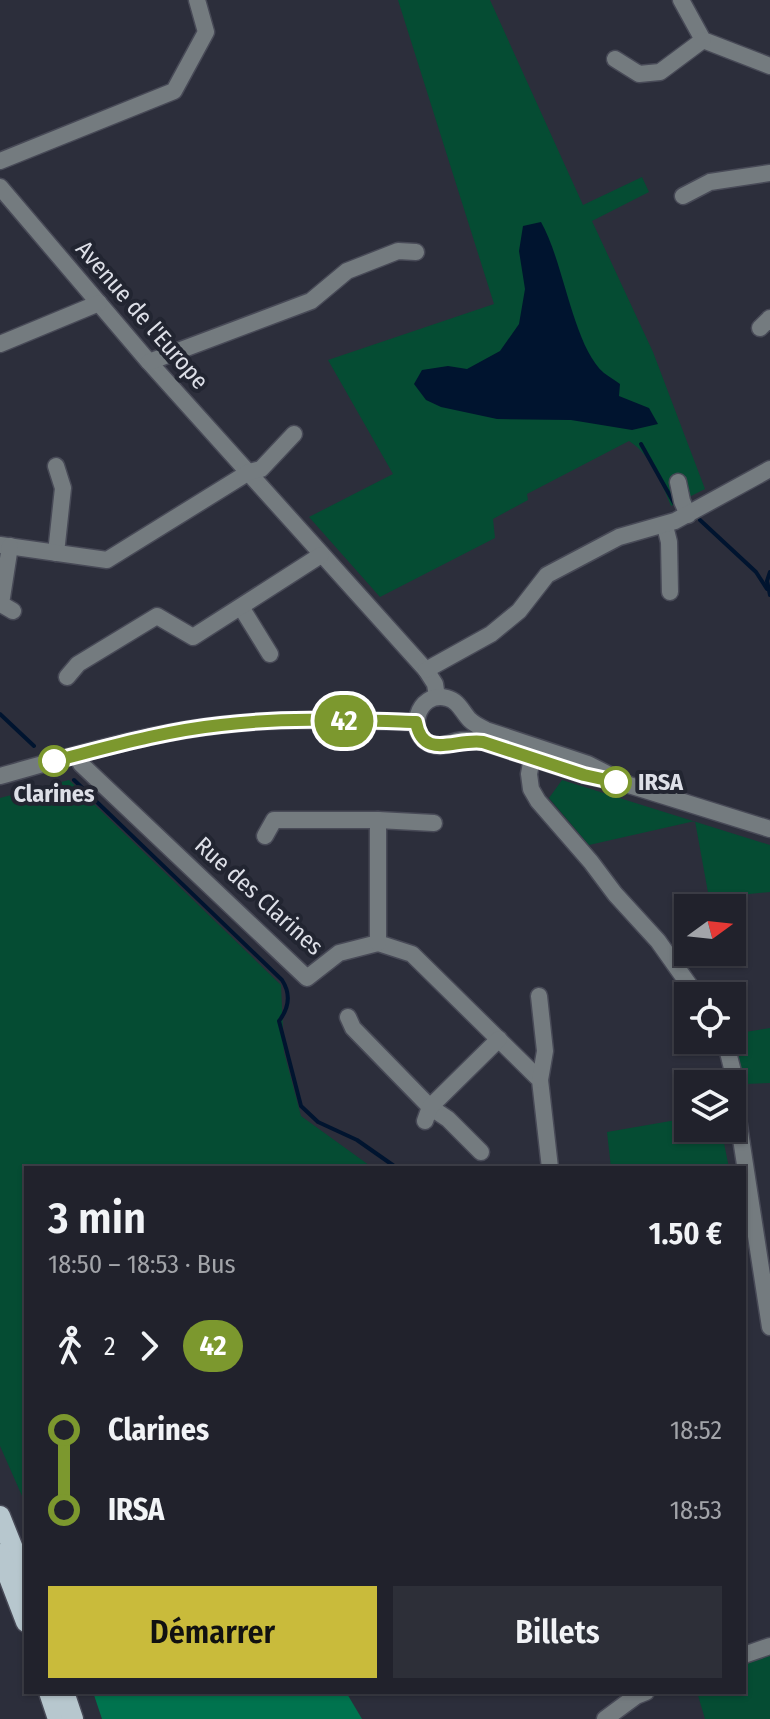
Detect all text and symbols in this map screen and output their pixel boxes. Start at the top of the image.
street label: Avenue de l'Europe [70,235,214,395]
line badge: 42 [308,695,380,747]
text: 42 [330,704,358,737]
marker: Clarines [39,746,69,776]
marker: IRSA [601,767,631,797]
place label: IRSA [638,768,684,796]
place label: Clarines [14,780,95,808]
street label: Rue des Clarines [189,831,329,961]
north arrow [674,894,746,966]
map controls [674,894,746,1142]
button: locate [674,982,746,1054]
button: layers [674,1070,746,1142]
text: 3 min [48,1192,146,1245]
text: 1.50 € [649,1216,722,1252]
text: 18:50 – 18:53 · Bus [48,1249,236,1280]
icon: walk [48,1324,92,1368]
icon: forward [127,1324,171,1368]
text: 42 [199,1329,227,1362]
text: 2 [104,1331,115,1362]
text: Clarines [108,1412,209,1448]
text: 18:52 [670,1415,722,1446]
text: IRSA [108,1492,164,1528]
text: 18:53 [670,1495,722,1526]
button: Démarrer [48,1586,377,1678]
button: Billets [393,1586,722,1678]

